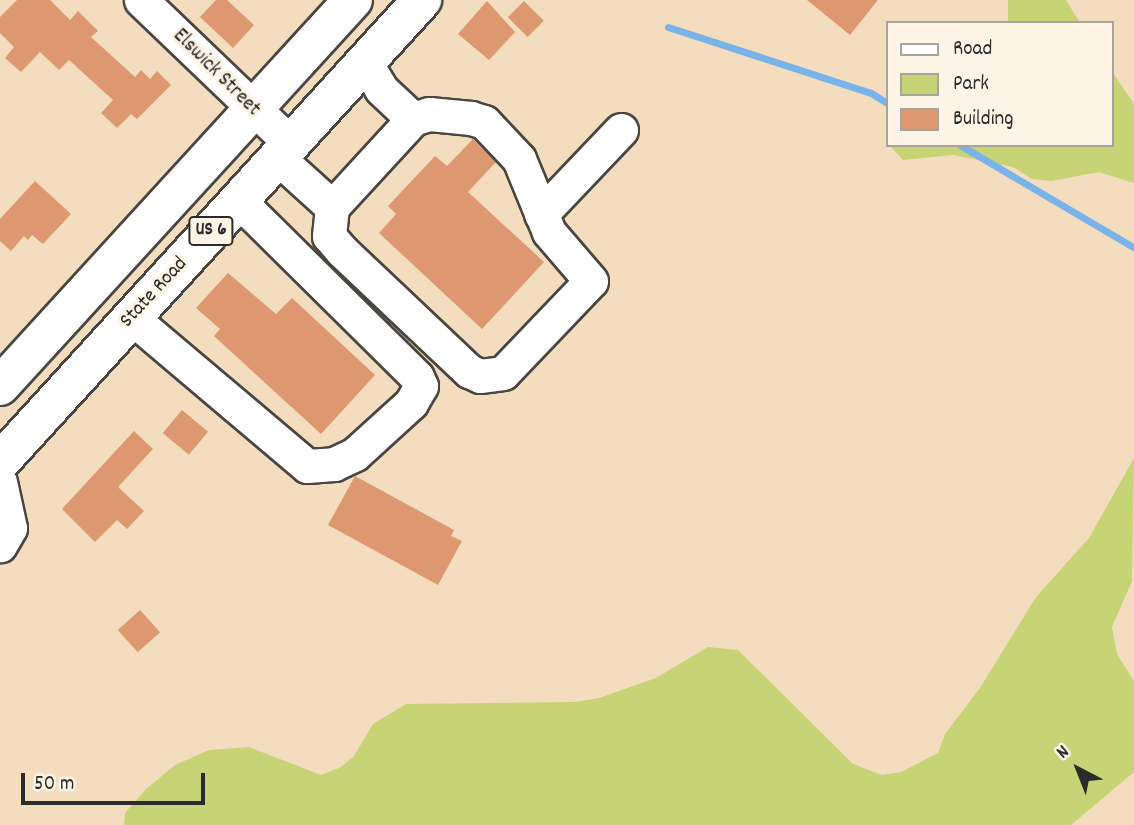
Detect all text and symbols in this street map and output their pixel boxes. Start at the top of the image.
legend [886,21,1113,147]
street label: Elswick Street [167,24,265,122]
text: Road [953,35,992,65]
text: Park [953,70,989,100]
text: Building [953,105,1013,135]
road number: US 6 [188,216,234,246]
street label: State Road [115,252,193,334]
north arrow [1043,734,1113,804]
text: N [1051,740,1076,766]
scale bar [24,758,208,802]
text: 50 m [34,770,74,800]

